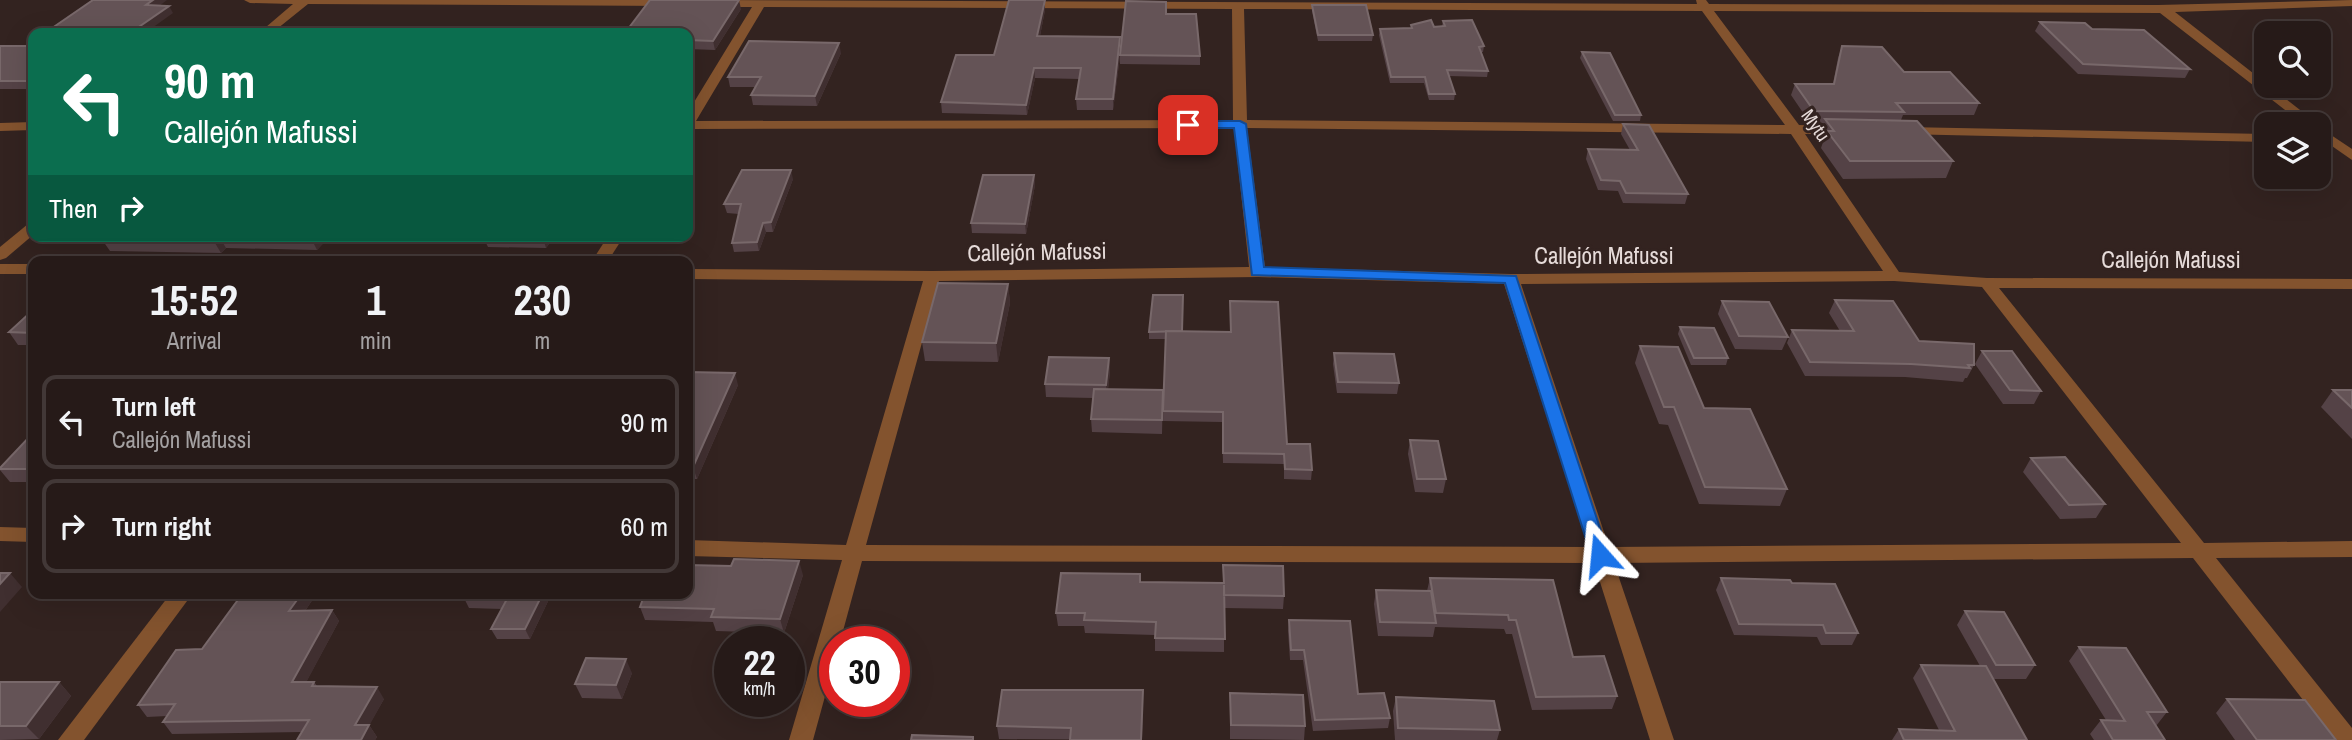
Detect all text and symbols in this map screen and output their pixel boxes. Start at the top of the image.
map controls [2254,21,2331,189]
button: search [2254,21,2331,98]
text: 90 m [164,47,256,113]
icon: left [49,56,140,147]
pin [1158,95,1218,155]
street label: Mytu [1796,104,1836,146]
icon: arrive [1169,106,1207,144]
text: Callejón Mafussi [164,110,358,153]
button: layers [2254,112,2331,189]
icon: right [112,189,150,227]
text: Then [49,191,98,226]
street label: Callejón Mafussi [967,235,1107,268]
street label: Callejón Mafussi [1534,240,1674,271]
street label: Callejón Mafussi [2101,244,2241,275]
text: 15:52 [150,272,238,328]
text: 1 [366,272,385,328]
text: 230 [514,272,571,328]
text: Arrival [167,325,221,356]
text: min [360,325,392,356]
text: m [534,325,550,356]
text: Turn left [112,389,196,424]
icon: left [53,403,91,441]
text: 90 m [621,405,668,440]
text: Callejón Mafussi [112,424,251,455]
icon: right [53,507,91,545]
text: Turn right [112,509,211,544]
text: 60 m [621,509,668,544]
position arrow [1563,518,1637,592]
speed limit sign: 30 [819,626,910,717]
text: 22 [744,639,775,686]
text: km/h [744,676,776,701]

